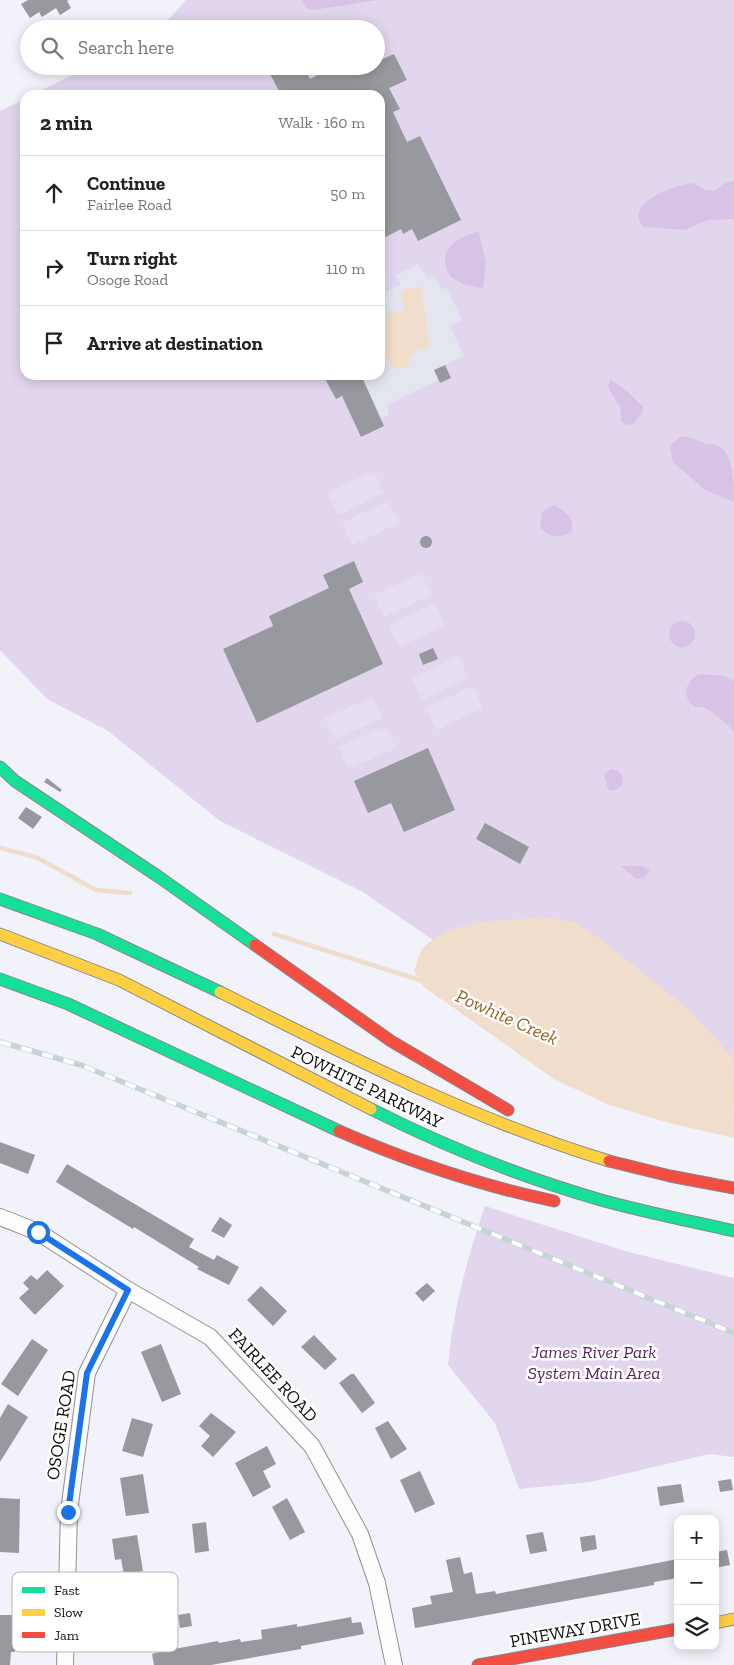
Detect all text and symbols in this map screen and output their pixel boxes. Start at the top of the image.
search box [20,20,385,75]
icon: search [38,34,66,62]
text: Search here [78,36,174,59]
text: 2 min [40,110,92,135]
text: Walk · 160 m [278,113,365,132]
text: Continue [87,172,165,195]
icon: ahead [40,179,68,207]
text: 50 m [330,184,365,203]
text: Fairlee Road [87,195,172,214]
text: Turn right [87,247,177,270]
icon: right [40,254,68,282]
text: 110 m [326,259,365,278]
text: Osoge Road [87,270,168,289]
icon: arrive [40,329,68,357]
text: Arrive at destination [87,332,263,355]
water label: Powhite Creek [452,984,562,1050]
street label: POWHITE PARKWAY [288,1041,446,1133]
route start [27,1221,50,1244]
street label: FAIRLEE ROAD [224,1323,322,1427]
park label: James River Park System Main Area [528,1341,660,1384]
street label: OSOGE ROAD [41,1369,81,1481]
route end [57,1501,80,1524]
map controls [674,1515,719,1650]
button: + [674,1515,719,1560]
button: − [674,1560,719,1605]
legend [12,1572,178,1652]
text: Fast [54,1582,81,1599]
text: Slow [54,1604,83,1621]
button: layers [674,1605,719,1650]
street label: PINEWAY DRIVE [508,1608,642,1652]
text: Jam [54,1627,79,1644]

